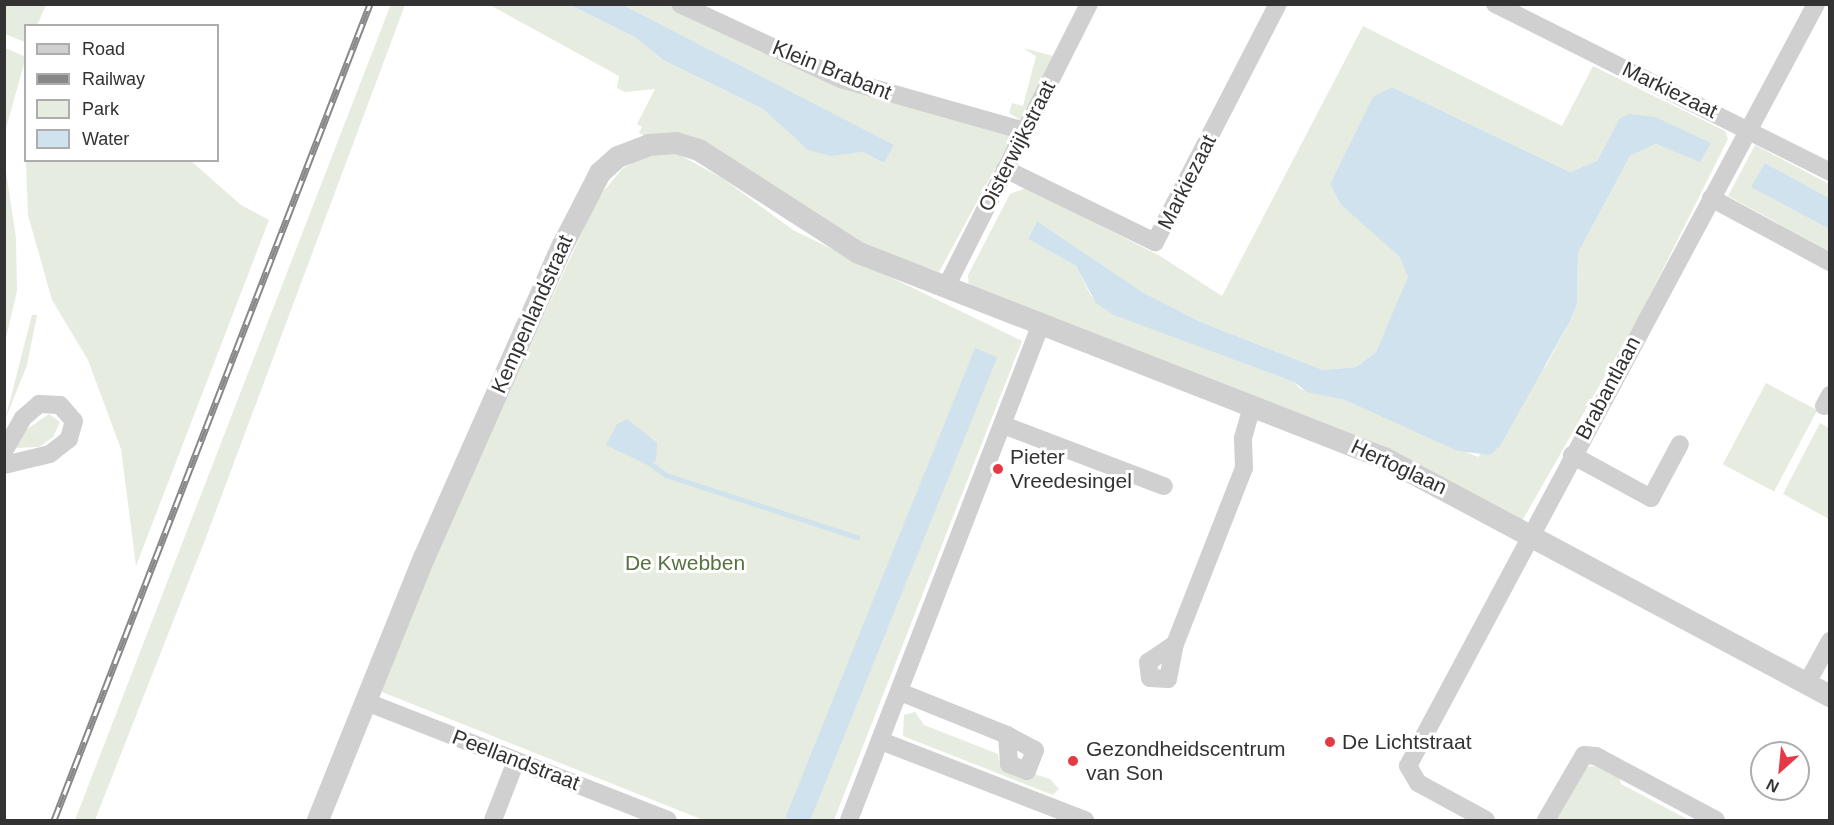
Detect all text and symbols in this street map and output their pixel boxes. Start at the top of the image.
legend [24,24,219,162]
street label: Klein Brabant [769,35,895,105]
text: Road [82,39,125,59]
street label: Markiezaat [1618,56,1722,124]
text: Railway [82,69,145,89]
street label: Oisterwijkstraat [973,76,1061,216]
text: Park [82,99,119,119]
text: Water [82,129,129,149]
street label: Markiezaat [1152,131,1222,233]
street label: Kempenlandstraat [486,231,578,397]
street label: Brabantlaan [1570,332,1646,444]
street label: Hertoglaan [1347,434,1451,500]
place label: Pieter Vreedesingel [1010,444,1132,494]
marker: Pieter Vreedesingel [991,462,1005,476]
park label: De Kwebben [625,550,745,576]
street label: Peellandstraat [449,724,583,796]
place label: De Lichtstraat [1342,729,1472,755]
marker: De Lichtstraat [1323,735,1337,749]
place label: Gezondheidscentrum van Son [1086,736,1286,786]
north arrow [1750,741,1810,801]
marker: Gezondheidscentrum van Son [1064,752,1082,770]
text: N [1763,776,1782,796]

